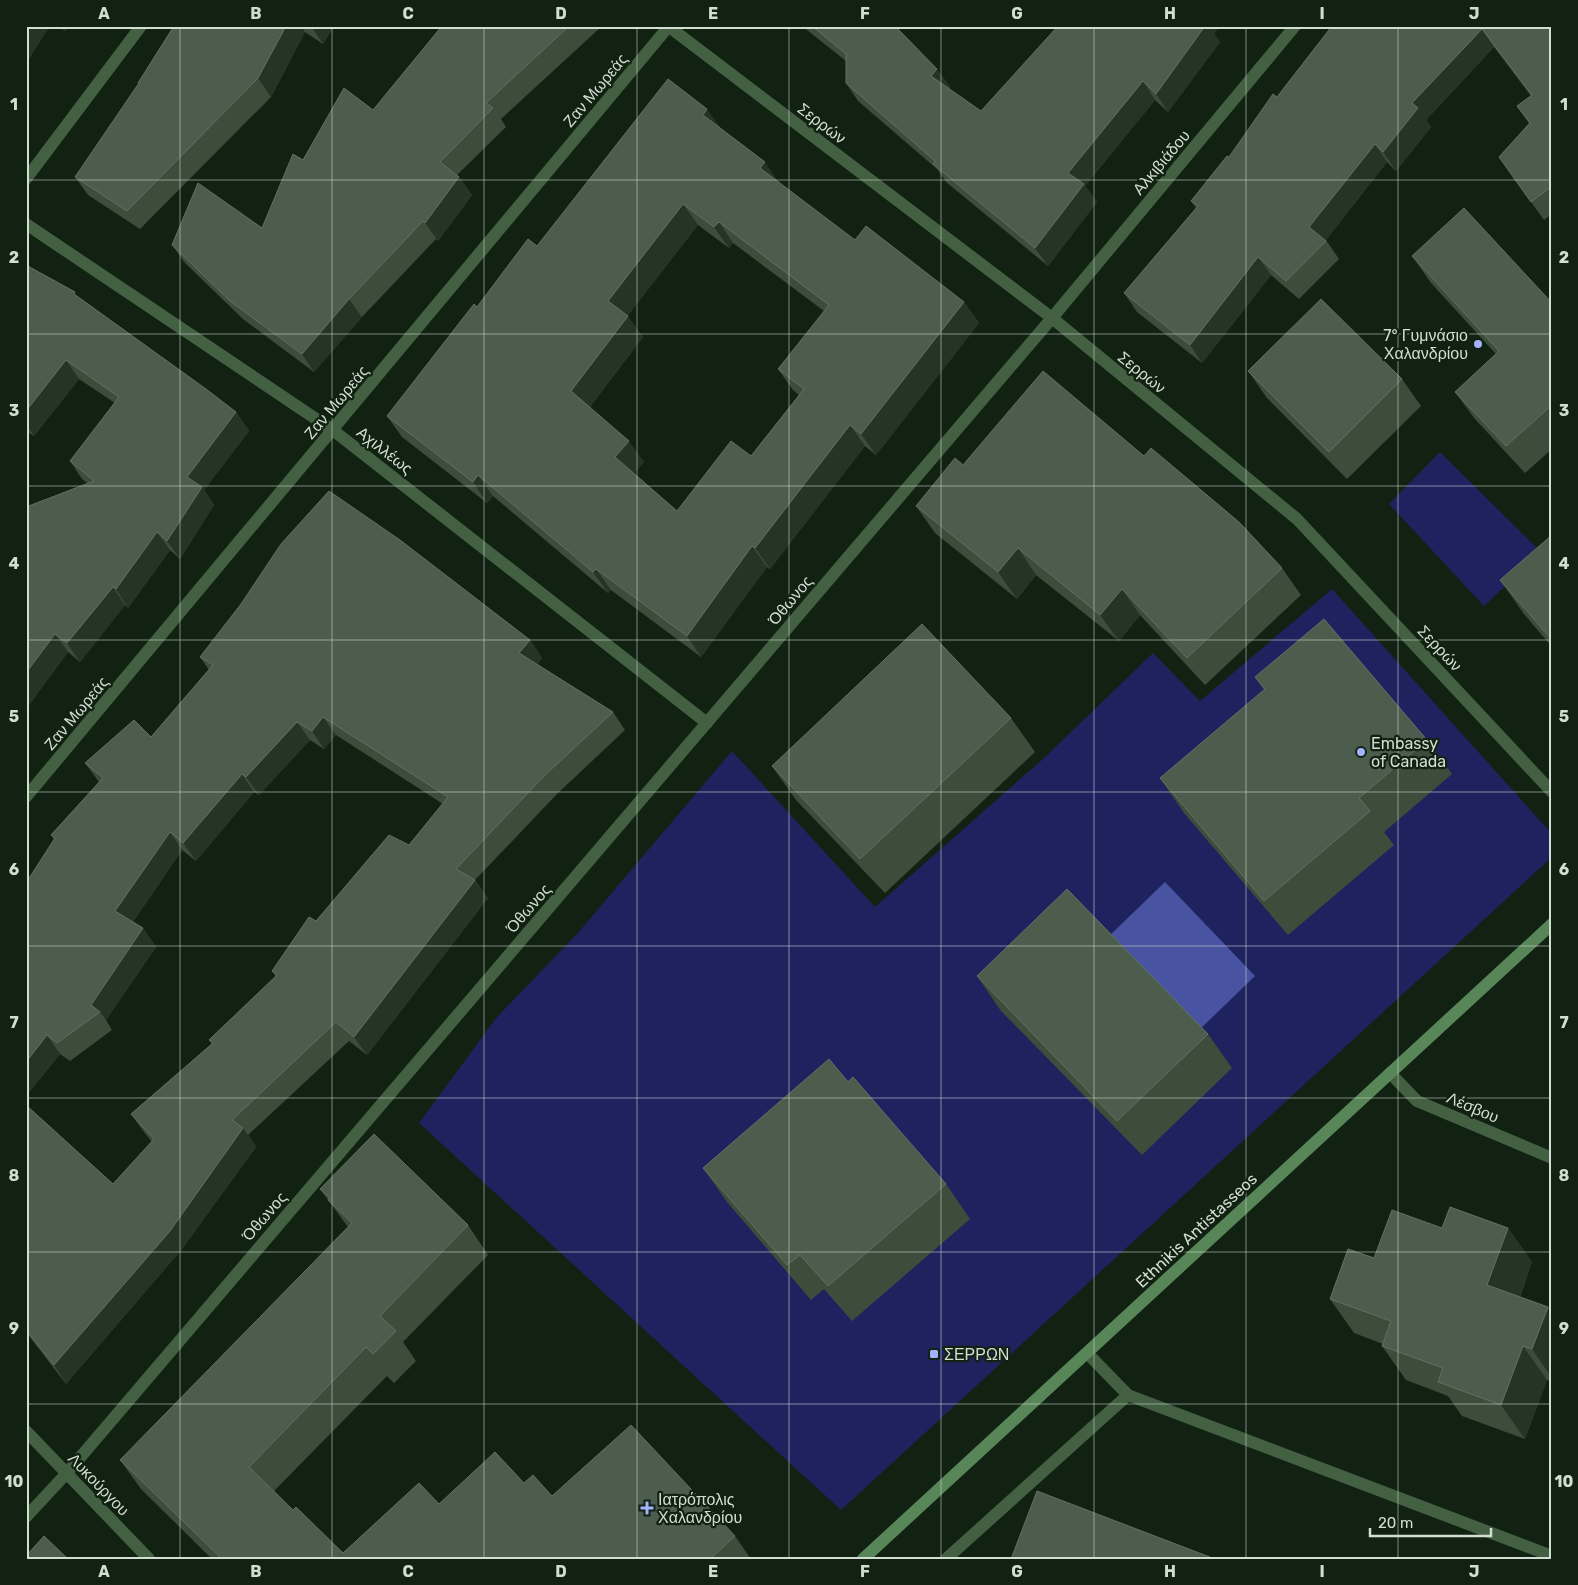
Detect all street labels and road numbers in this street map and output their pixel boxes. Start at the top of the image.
street label: Ζαν Μωρεάς [559,50,632,131]
street label: Σερρών [794,99,850,148]
street label: Αλκιβιάδου [1129,126,1194,199]
street label: Σερρών [1114,347,1169,397]
street label: Ζαν Μωρεάς [300,362,373,443]
street label: Αχιλλέως [353,423,417,478]
street label: Όθωνος [764,572,817,630]
street label: Σερρών [1414,621,1466,675]
street label: Ζαν Μωρεάς [40,673,113,754]
street label: Όθωνος [501,880,555,937]
street label: Λέσβου [1444,1088,1502,1127]
street label: Ethnikis Antistasseos [1132,1169,1261,1292]
street label: Όθωνος [237,1188,291,1245]
street label: Λυκούργου [64,1449,133,1520]

